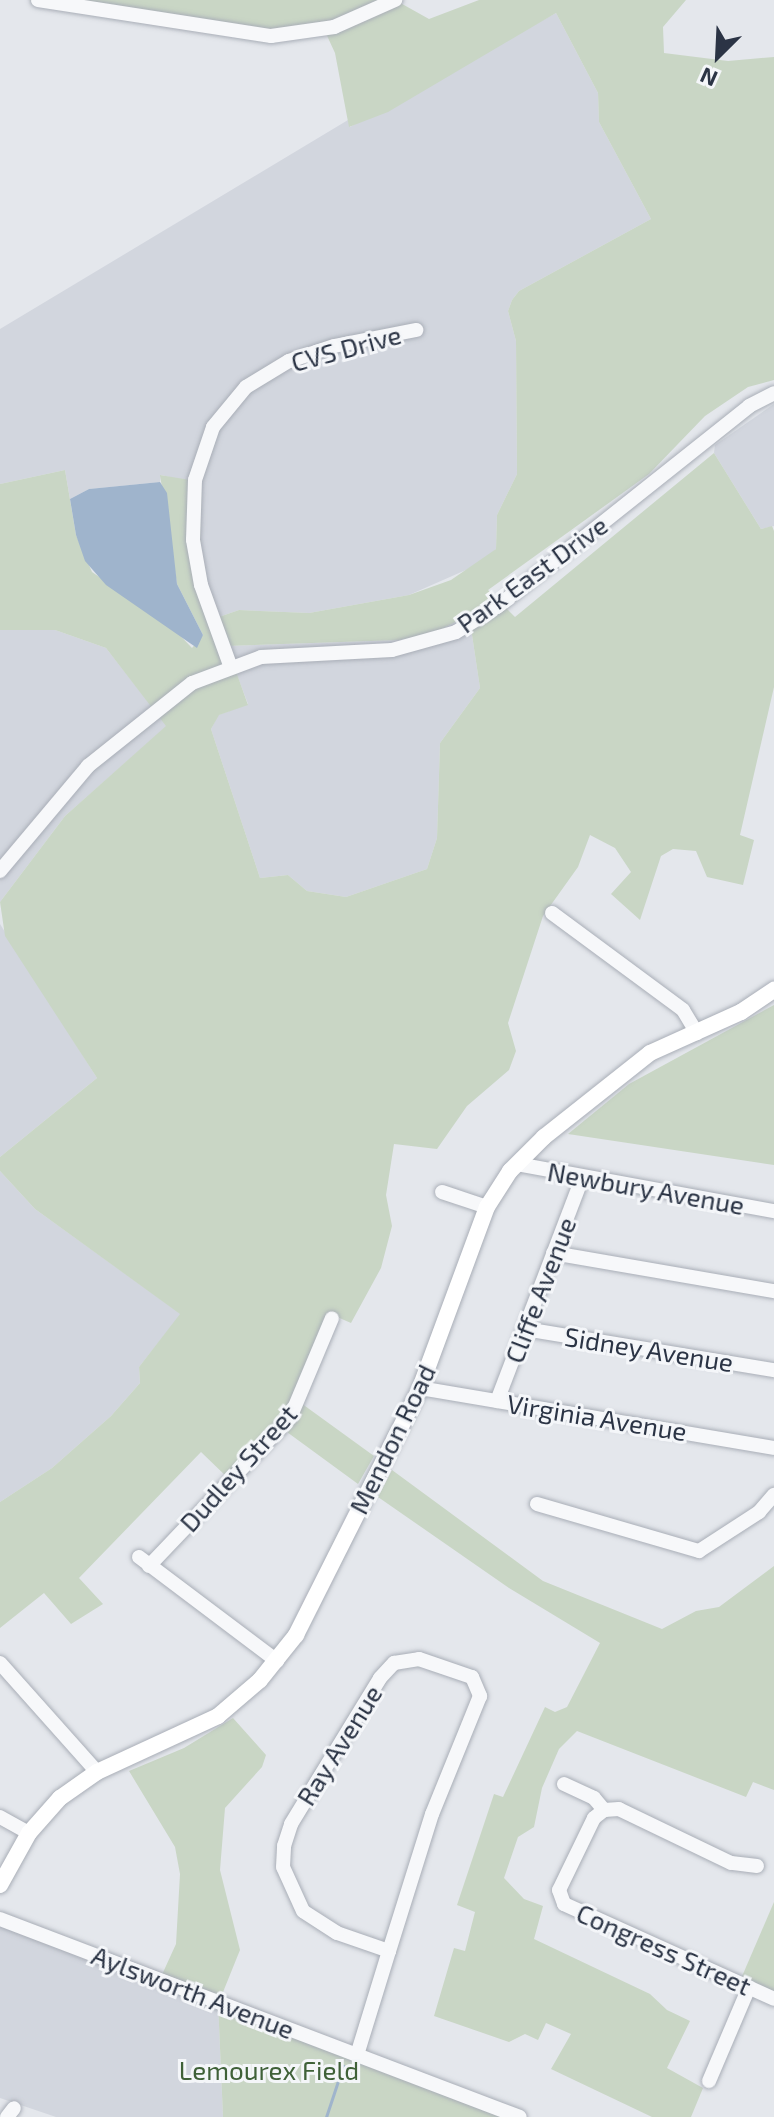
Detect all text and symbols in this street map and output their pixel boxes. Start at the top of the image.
north arrow [678,16,758,96]
text: N [696,63,721,93]
street label: CVS Drive [288,318,404,378]
street label: Park East Drive [451,509,613,639]
street label: Newbury Avenue [545,1155,747,1221]
street label: Cliffe Avenue [498,1212,582,1368]
street label: Sidney Avenue [562,1320,736,1378]
street label: Mendon Road [342,1359,442,1519]
street label: Virginia Avenue [505,1387,689,1447]
street label: Dudley Street [173,1398,303,1538]
street label: Ray Avenue [289,1679,389,1811]
street label: Congress Street [572,1897,756,2001]
street label: Aylsworth Avenue [87,1939,299,2045]
park label: Lemourex Field [179,2054,359,2086]

